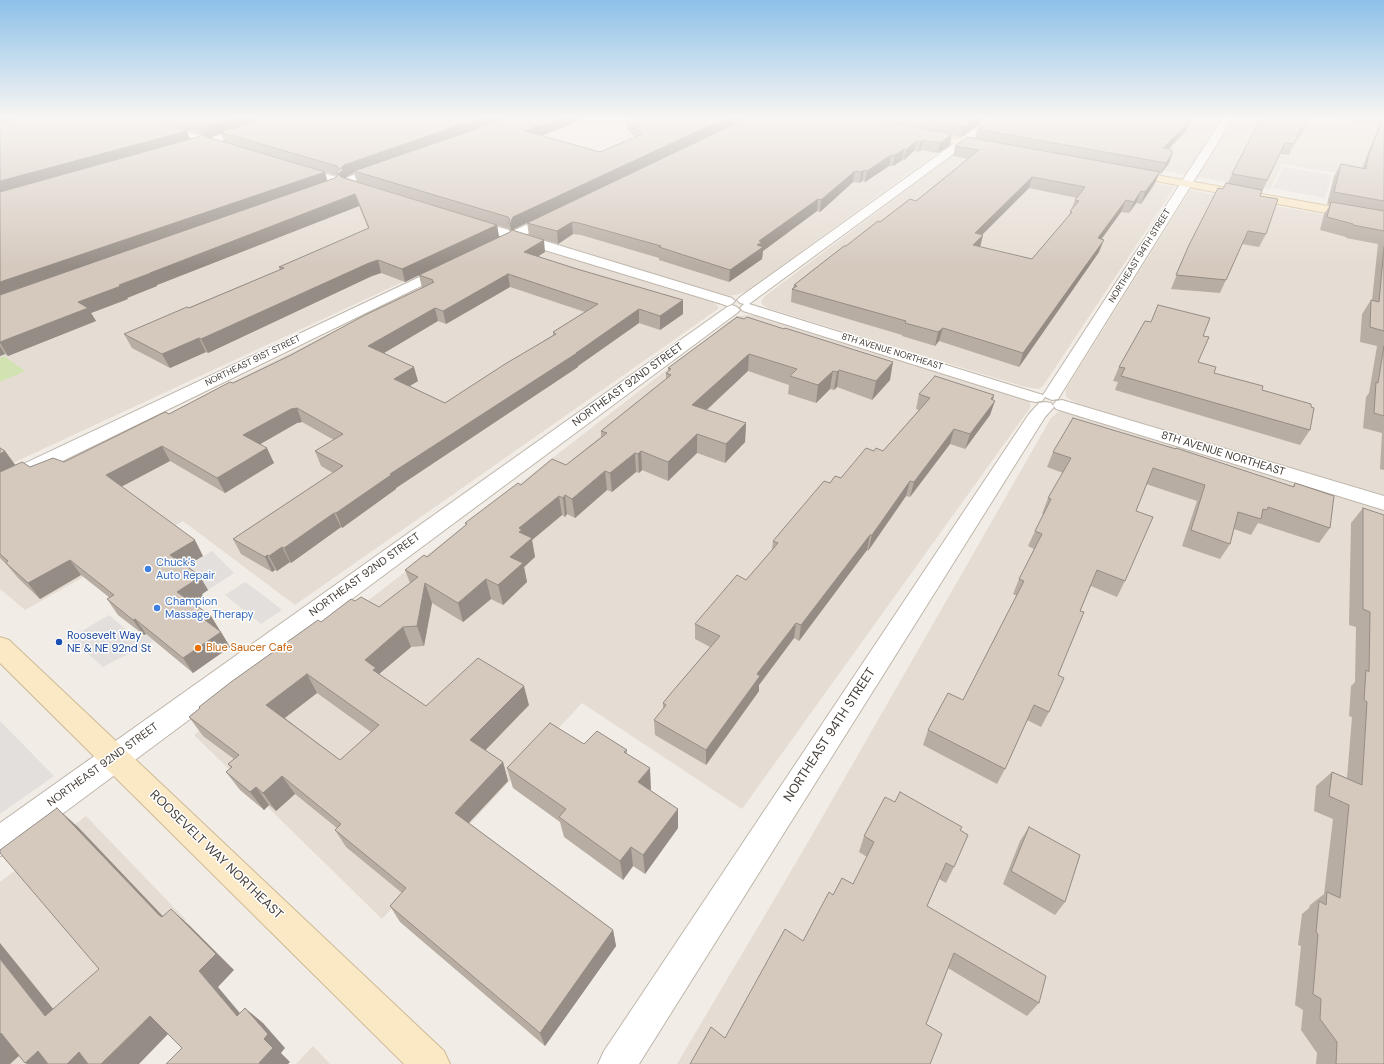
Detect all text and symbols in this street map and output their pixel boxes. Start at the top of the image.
street label: NORTHEAST 94TH STREET [1107,207,1173,305]
street label: 8TH AVENUE NORTHEAST [840,331,944,373]
street label: NORTHEAST 91ST STREET [204,333,302,389]
street label: NORTHEAST 92ND STREET [570,340,686,430]
street label: 8TH AVENUE NORTHEAST [1159,429,1287,479]
street label: NORTHEAST 92ND STREET [307,530,423,620]
place label: Chuck's Auto Repair [156,556,215,582]
marker: Chuck's Auto Repair [143,564,153,574]
place label: Champion Massage Therapy [165,595,254,621]
marker: Champion Massage Therapy [152,603,162,613]
place label: Roosevelt Way NE & NE 92nd St [67,629,151,655]
marker: Roosevelt Way NE & NE 92nd St [54,637,64,647]
place label: Blue Saucer Cafe [206,641,292,655]
marker: Blue Saucer Cafe [193,643,203,653]
street label: NORTHEAST 94TH STREET [781,665,879,805]
street label: NORTHEAST 92ND STREET [45,720,161,810]
street label: ROOSEVELT WAY NORTHEAST [146,787,286,923]

